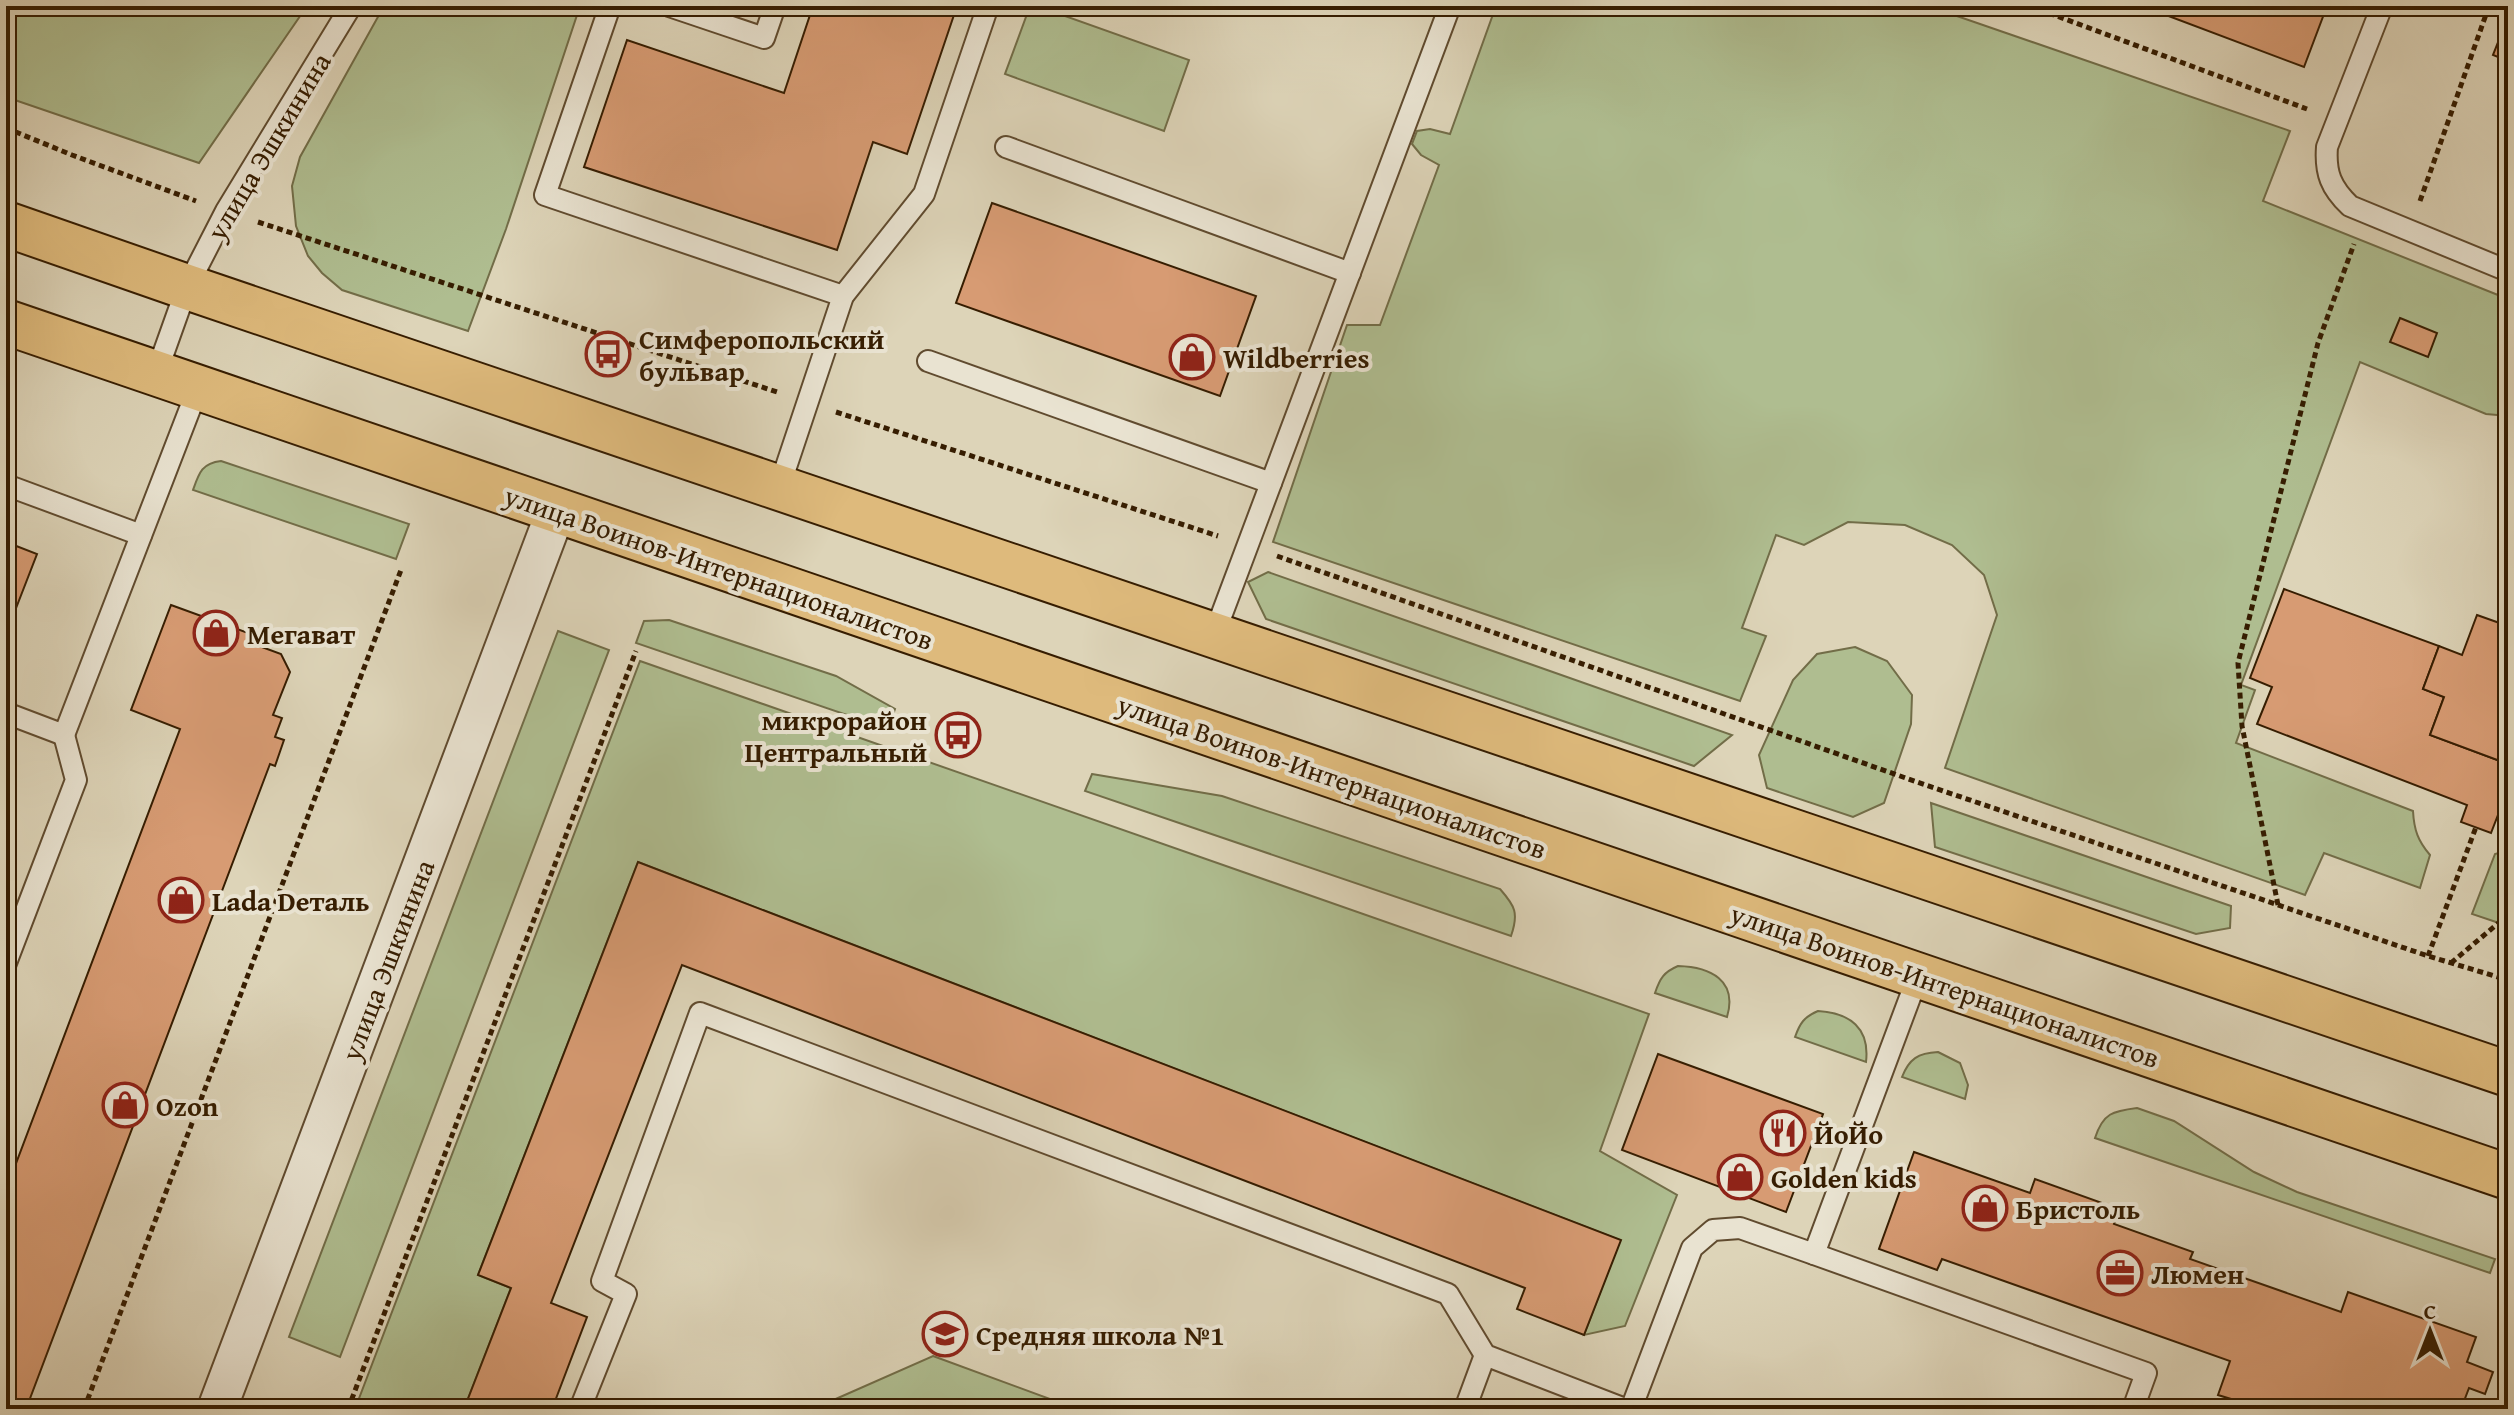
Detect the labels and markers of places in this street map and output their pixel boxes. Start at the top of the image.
place label: Симферопольский бульвар [639,318,884,391]
bus stop icon: Симферопольский бульвар [584,330,632,378]
shop icon: Wildberries [1168,333,1216,381]
place label: Wildberries [1223,337,1370,378]
shop icon: Мегават [192,609,240,657]
place label: Мегават [247,613,355,654]
place label: микрорайон Центральный [744,699,927,772]
bus stop icon: микрорайон Центральный [934,711,982,759]
shop icon: Lada Dеталь [157,876,205,924]
place label: Lada Dеталь [212,880,370,921]
shop icon: Ozon [101,1081,149,1129]
place label: Ozon [156,1085,219,1126]
restaurant icon: ЙоЙо [1759,1109,1807,1157]
place label: ЙоЙо [1814,1113,1883,1154]
shop icon: Golden kids [1716,1153,1764,1201]
place label: Golden kids [1771,1157,1917,1198]
shop icon: Бристоль [1961,1184,2009,1232]
place label: Бристоль [2016,1188,2140,1229]
office icon: Люмен [2096,1249,2144,1297]
place label: Люмен [2151,1253,2244,1294]
school or university icon: Средняя школа №1 [921,1310,969,1358]
place label: Средняя школа №1 [976,1314,1225,1355]

